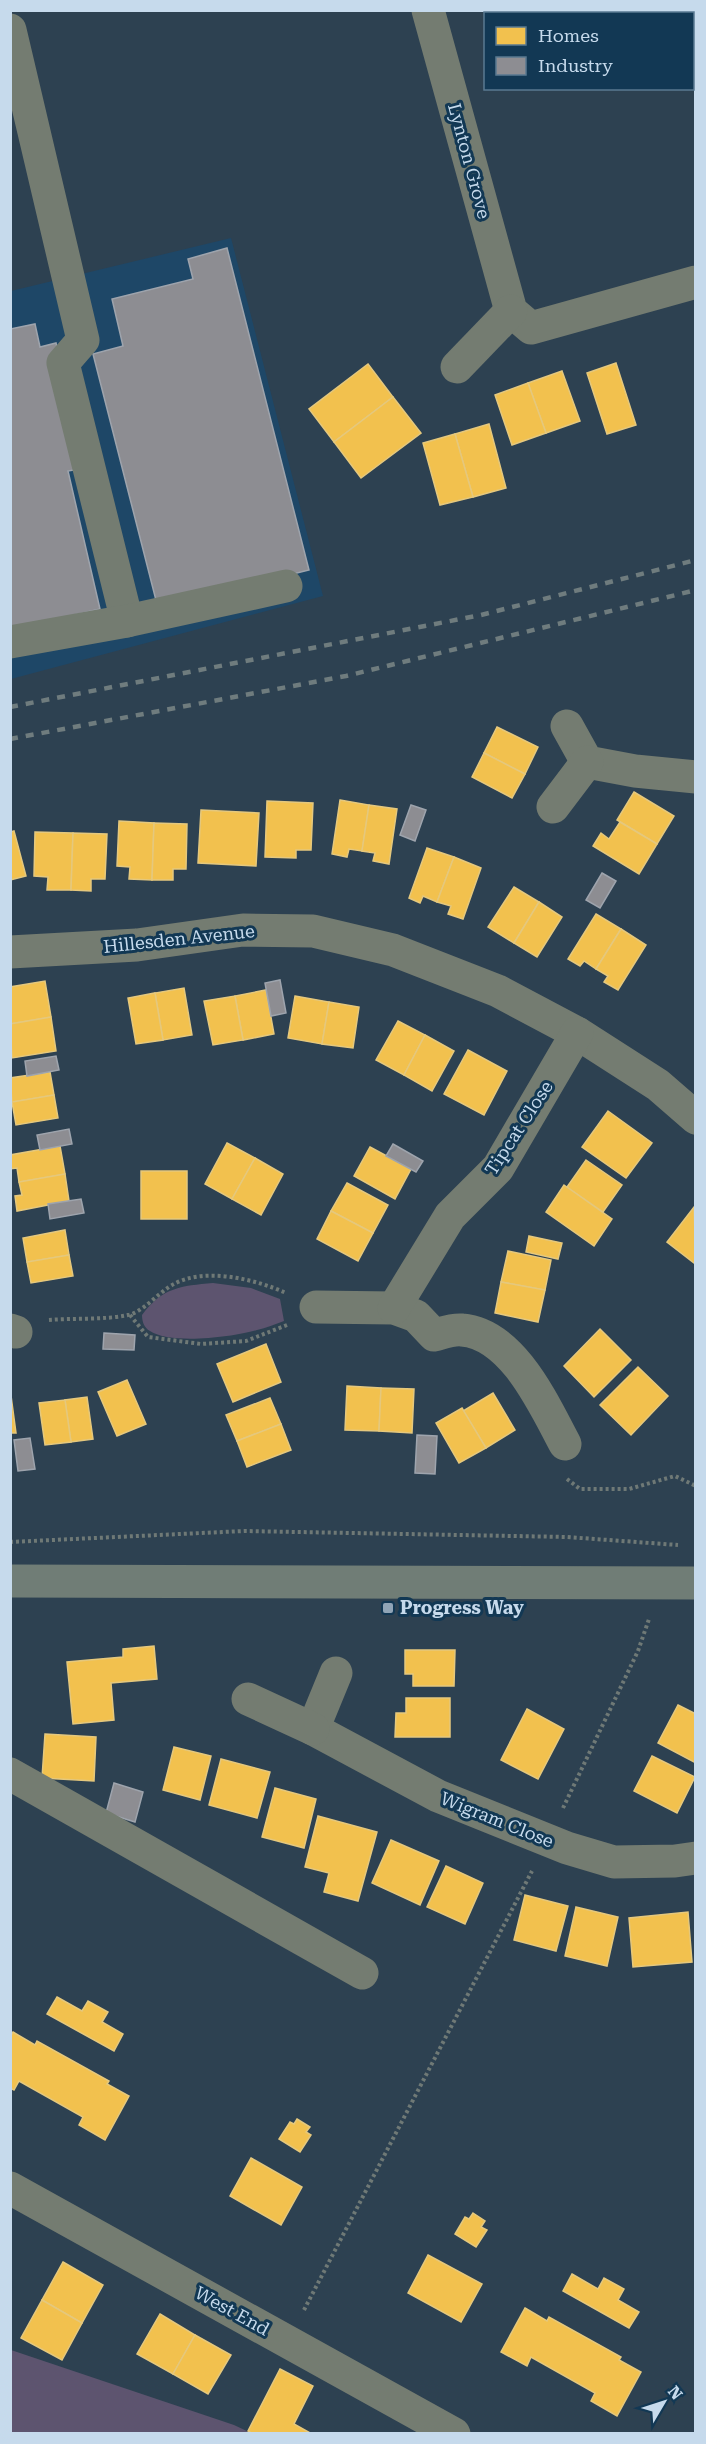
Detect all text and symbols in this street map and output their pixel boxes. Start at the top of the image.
legend [484,12,694,90]
text: Homes [538,25,599,46]
text: Industry [538,55,613,76]
street label: Lynton Grove [444,101,495,221]
street label: Hillesden Avenue [102,920,256,957]
street label: Tipcat Close [480,1076,557,1179]
place label: Progress Way [400,1597,524,1618]
marker: Progress Way [381,1601,395,1615]
street label: Wigram Close [438,1787,557,1852]
street label: West End [191,2282,274,2340]
north arrow [634,2372,694,2432]
text: N [664,2382,687,2404]

